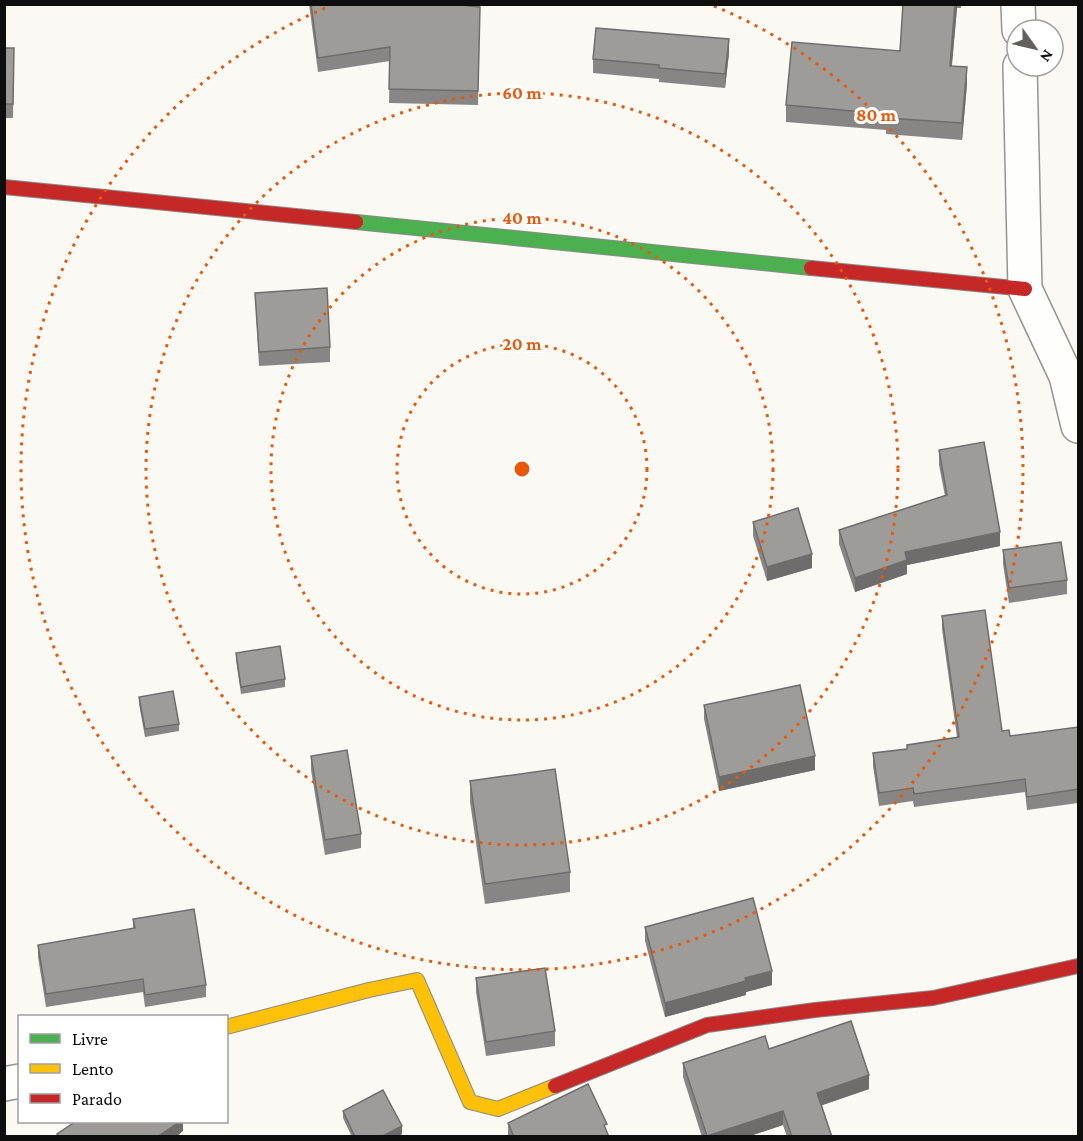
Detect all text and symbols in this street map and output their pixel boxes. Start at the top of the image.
north arrow [1005,18,1065,78]
text: N [1037,47,1057,65]
text: 60 m [502,83,542,103]
text: 80 m [856,105,897,125]
text: 40 m [502,208,542,228]
text: 20 m [503,334,542,354]
centre of rings [512,459,532,479]
legend [18,1015,228,1123]
text: Livre [72,1029,108,1049]
text: Lento [72,1059,113,1079]
text: Parado [72,1089,122,1109]

